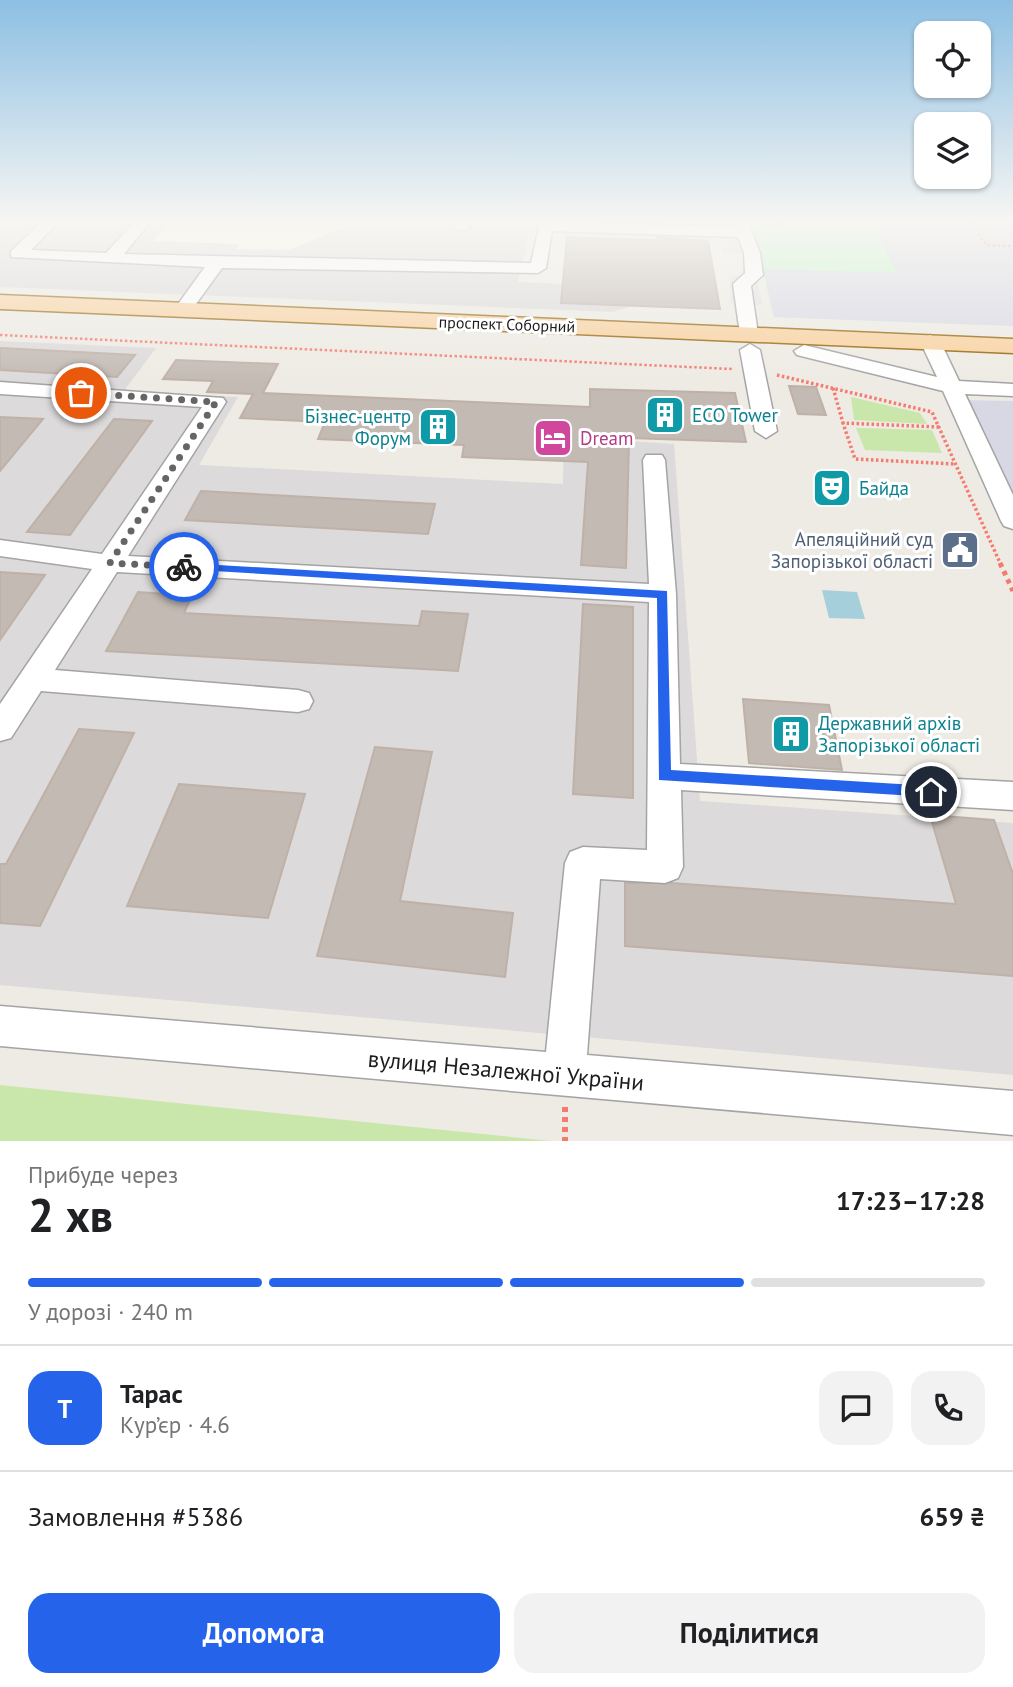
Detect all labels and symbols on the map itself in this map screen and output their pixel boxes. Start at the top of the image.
street label: проспект Соборний [438,312,576,336]
pin [51,363,111,423]
building icon: ECO Tower [644,394,686,436]
place label: ECO Tower [692,403,779,427]
place label: Бізнес-центр Форум [305,404,411,450]
building icon: Бізнес-центр Форум [417,406,459,448]
hotel icon: Dream [532,417,574,459]
place label: Dream [580,426,633,450]
theatre icon: Байда [811,467,853,509]
place label: Байда [859,476,909,500]
place label: Апеляційний суд Запорізької області [771,527,933,573]
public building icon: Апеляційний суд Запорізької області [939,529,981,571]
courier [149,532,219,602]
place label: Державний архів Запорізької області [818,711,980,757]
building icon: Державний архів Запорізької області [770,713,812,755]
pin [901,762,961,822]
street label: вулиця Незалежної України [367,1043,645,1097]

